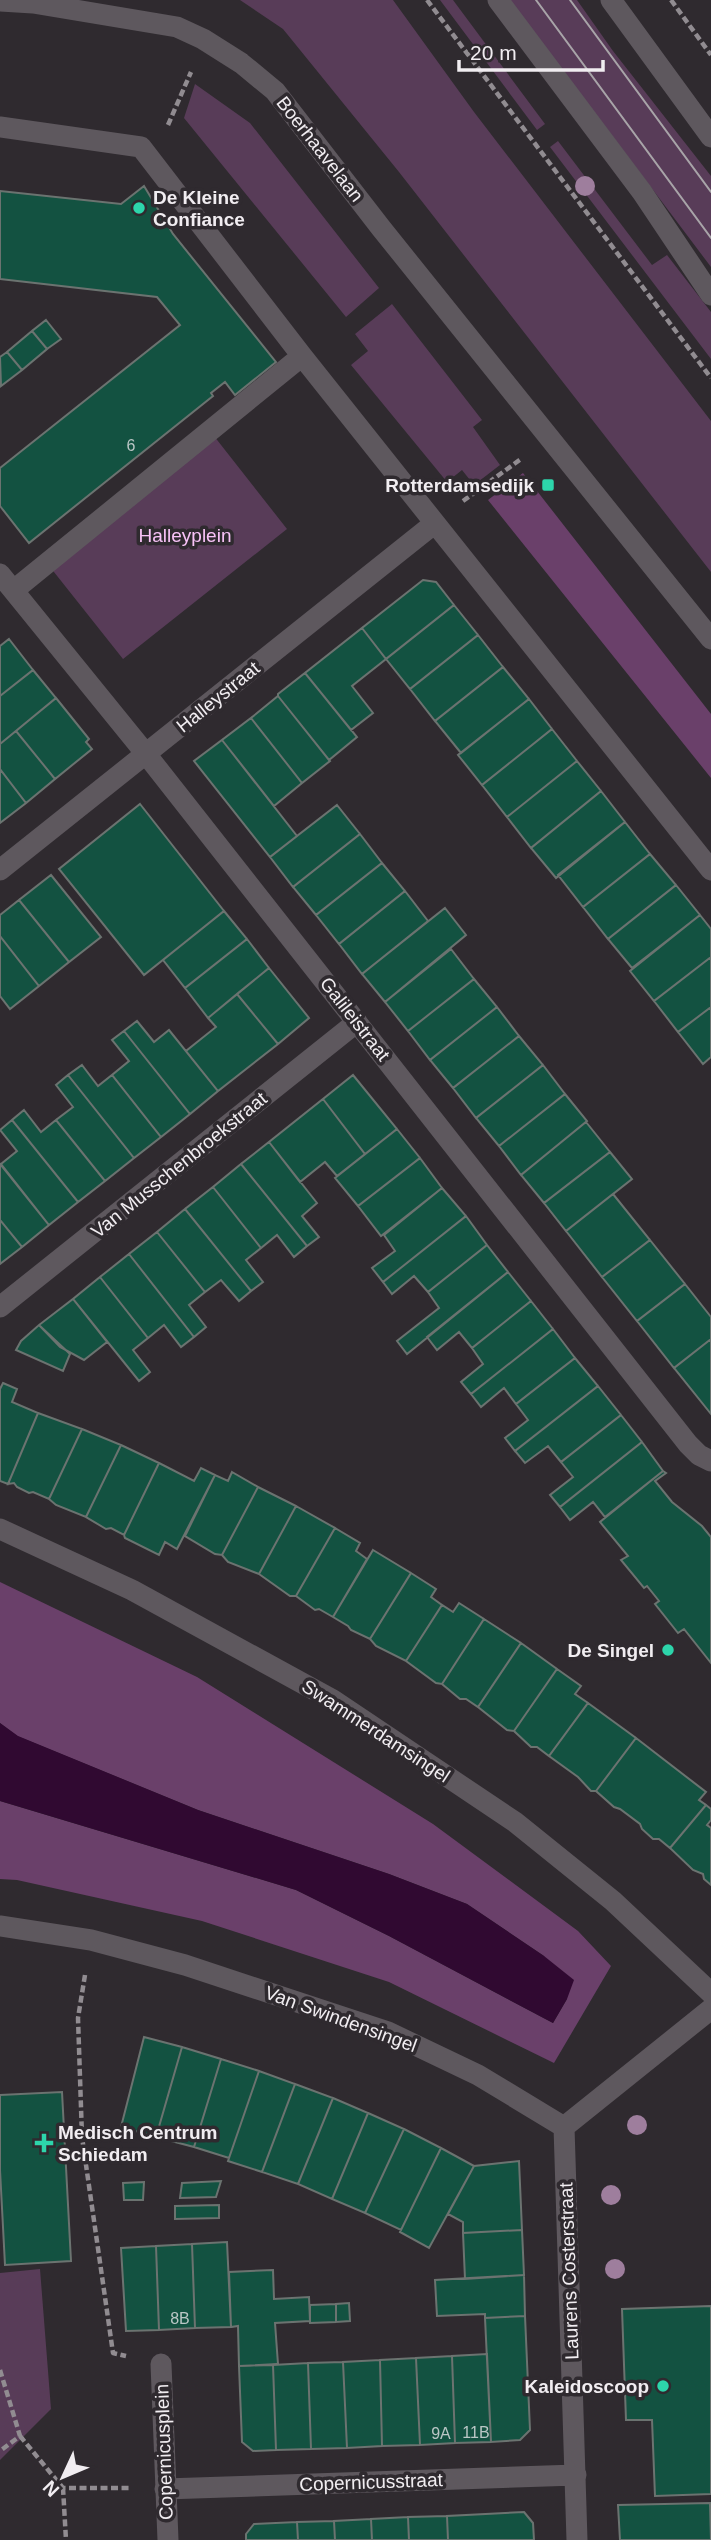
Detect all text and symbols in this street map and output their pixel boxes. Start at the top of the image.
scale bar [459,28,602,72]
text: 20 m [470,41,517,64]
street label: Boerhaavelaan [272,92,368,206]
place label: De Kleine Confiance [153,187,245,230]
marker: De Kleine Confiance [131,200,147,216]
house number: 6 [127,437,136,454]
place label: Rotterdamsedijk [385,475,534,496]
marker: Rotterdamsedijk [540,477,556,493]
park label: Halleyplein [139,525,231,546]
street label: Halleystraat [172,657,264,737]
street label: Galileistraat [316,973,395,1066]
street label: Van Musschenbroekstraat [87,1087,271,1242]
place label: De Singel [567,1640,654,1661]
marker: De Singel [660,1642,676,1658]
street label: Swammerdamsingel [298,1675,454,1787]
street label: Van Swindensingel [262,1982,420,2056]
place label: Medisch Centrum Schiedam [58,2122,217,2165]
marker: Medisch Centrum Schiedam [36,2135,52,2151]
street label: Laurens Costerstraat [555,2181,583,2360]
house number: 8B [170,2310,190,2327]
place label: Kaleidoscoop [524,2376,649,2397]
marker: Kaleidoscoop [655,2378,671,2394]
street label: Copernicusplein [151,2384,177,2520]
house number: 11B [462,2424,490,2441]
house number: 9A [431,2425,451,2442]
north arrow [28,2442,98,2512]
street label: Copernicusstraat [299,2469,444,2495]
text: N [39,2476,63,2501]

